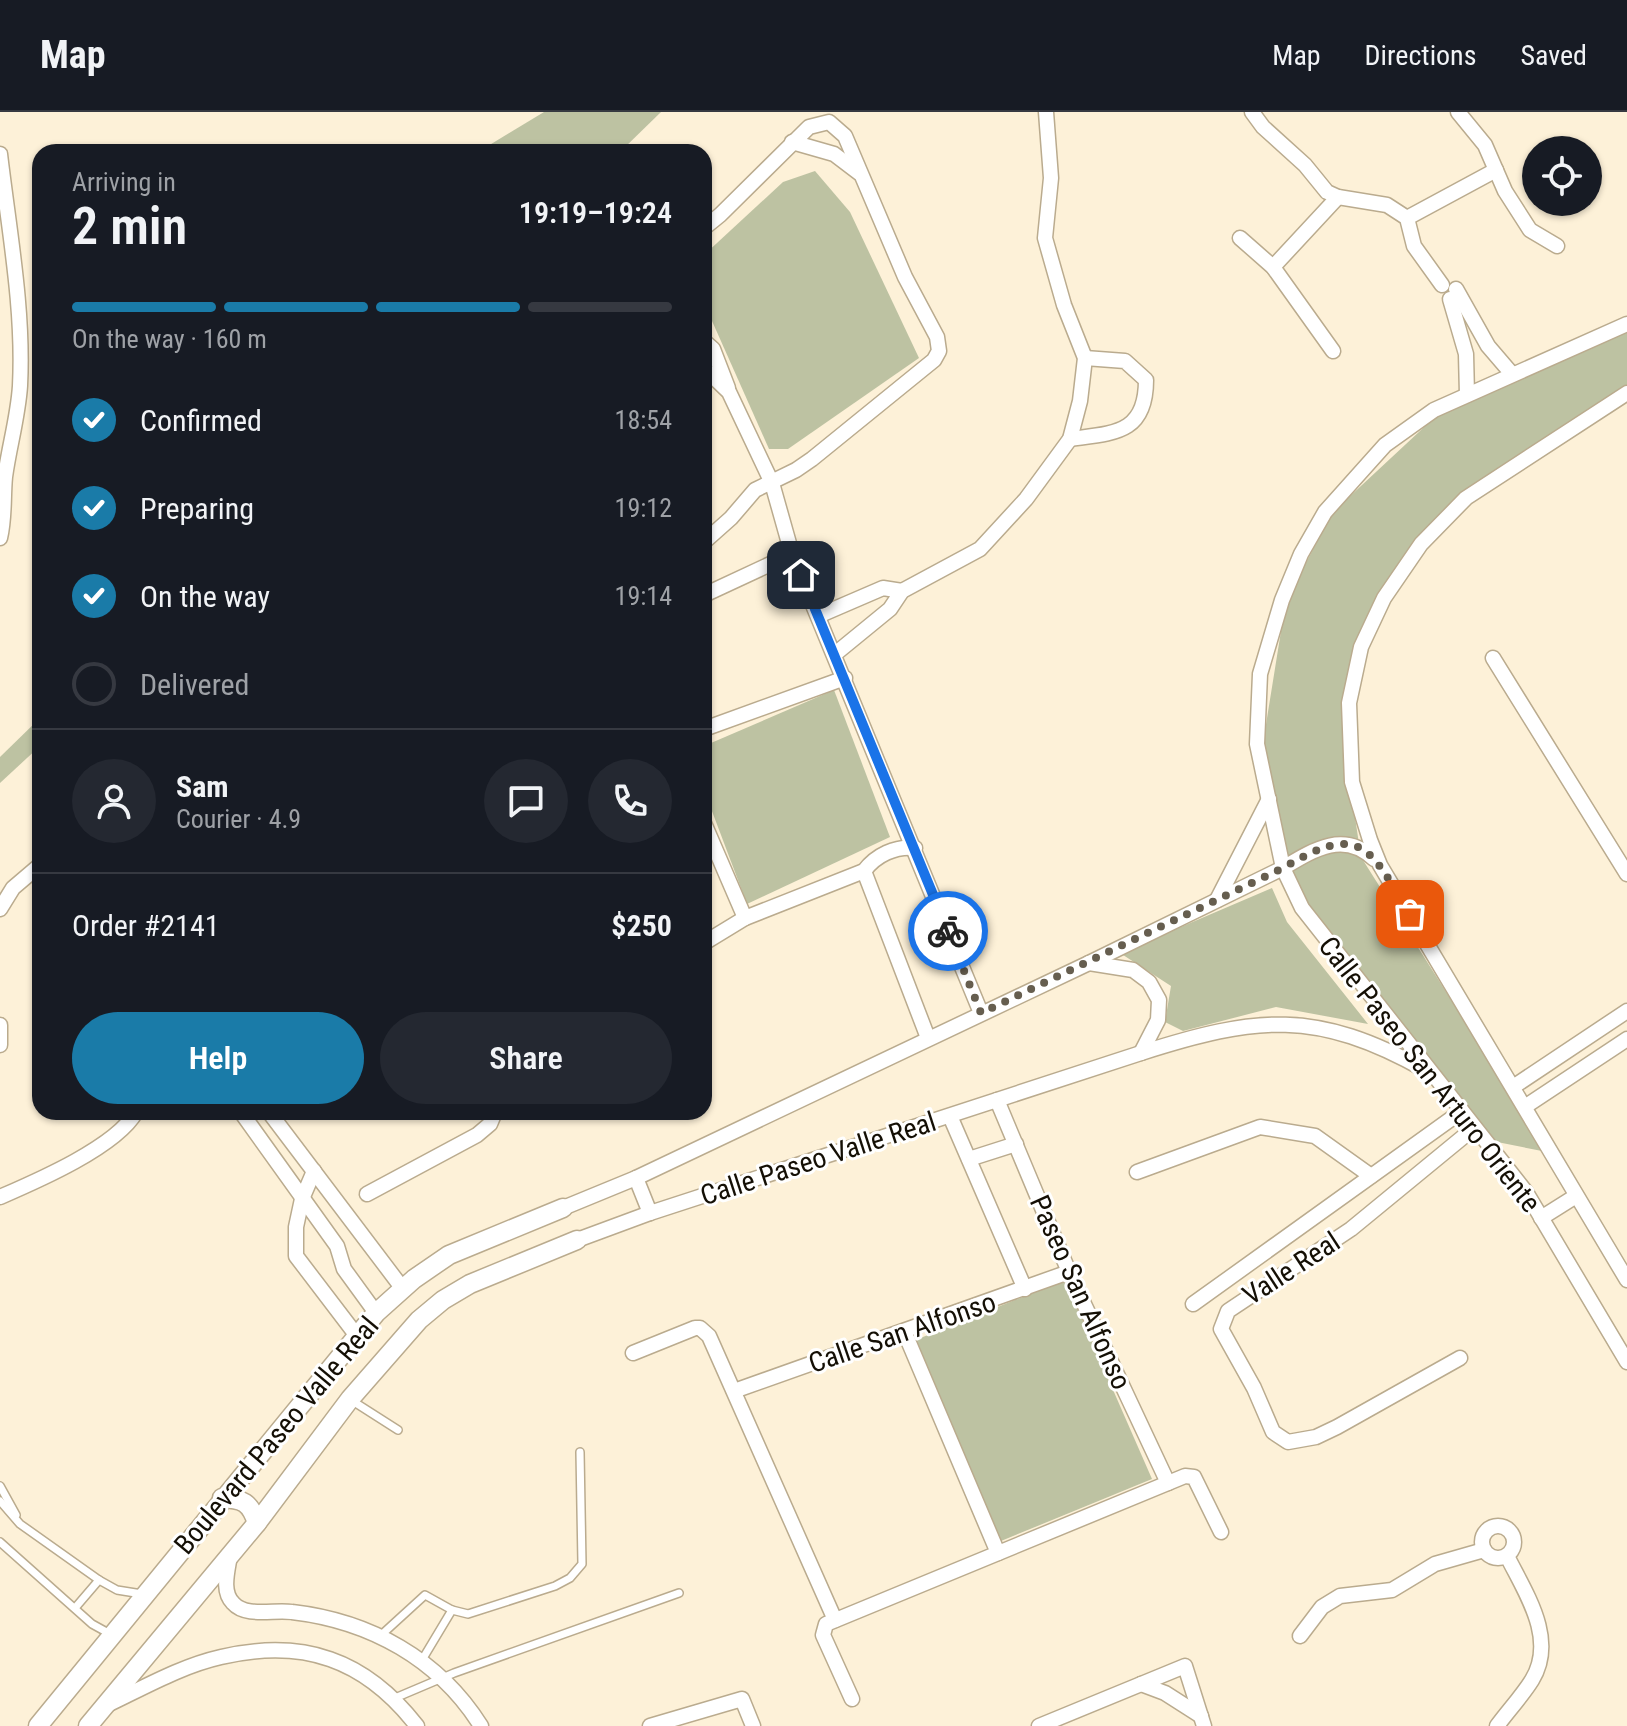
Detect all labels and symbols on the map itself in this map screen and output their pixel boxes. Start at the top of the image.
pin [767,541,835,609]
pin [1376,880,1444,948]
courier [908,891,988,971]
street label: Calle Paseo San Arturo Oriente [1312,930,1547,1219]
street label: Calle Paseo Valle Real [696,1105,940,1212]
street label: Paseo San Alfonso [1023,1190,1138,1394]
street label: Valle Real [1237,1225,1346,1312]
street label: Calle San Alfonso [804,1285,1000,1380]
street label: Boulevard Paseo Valle Real [167,1310,385,1561]

